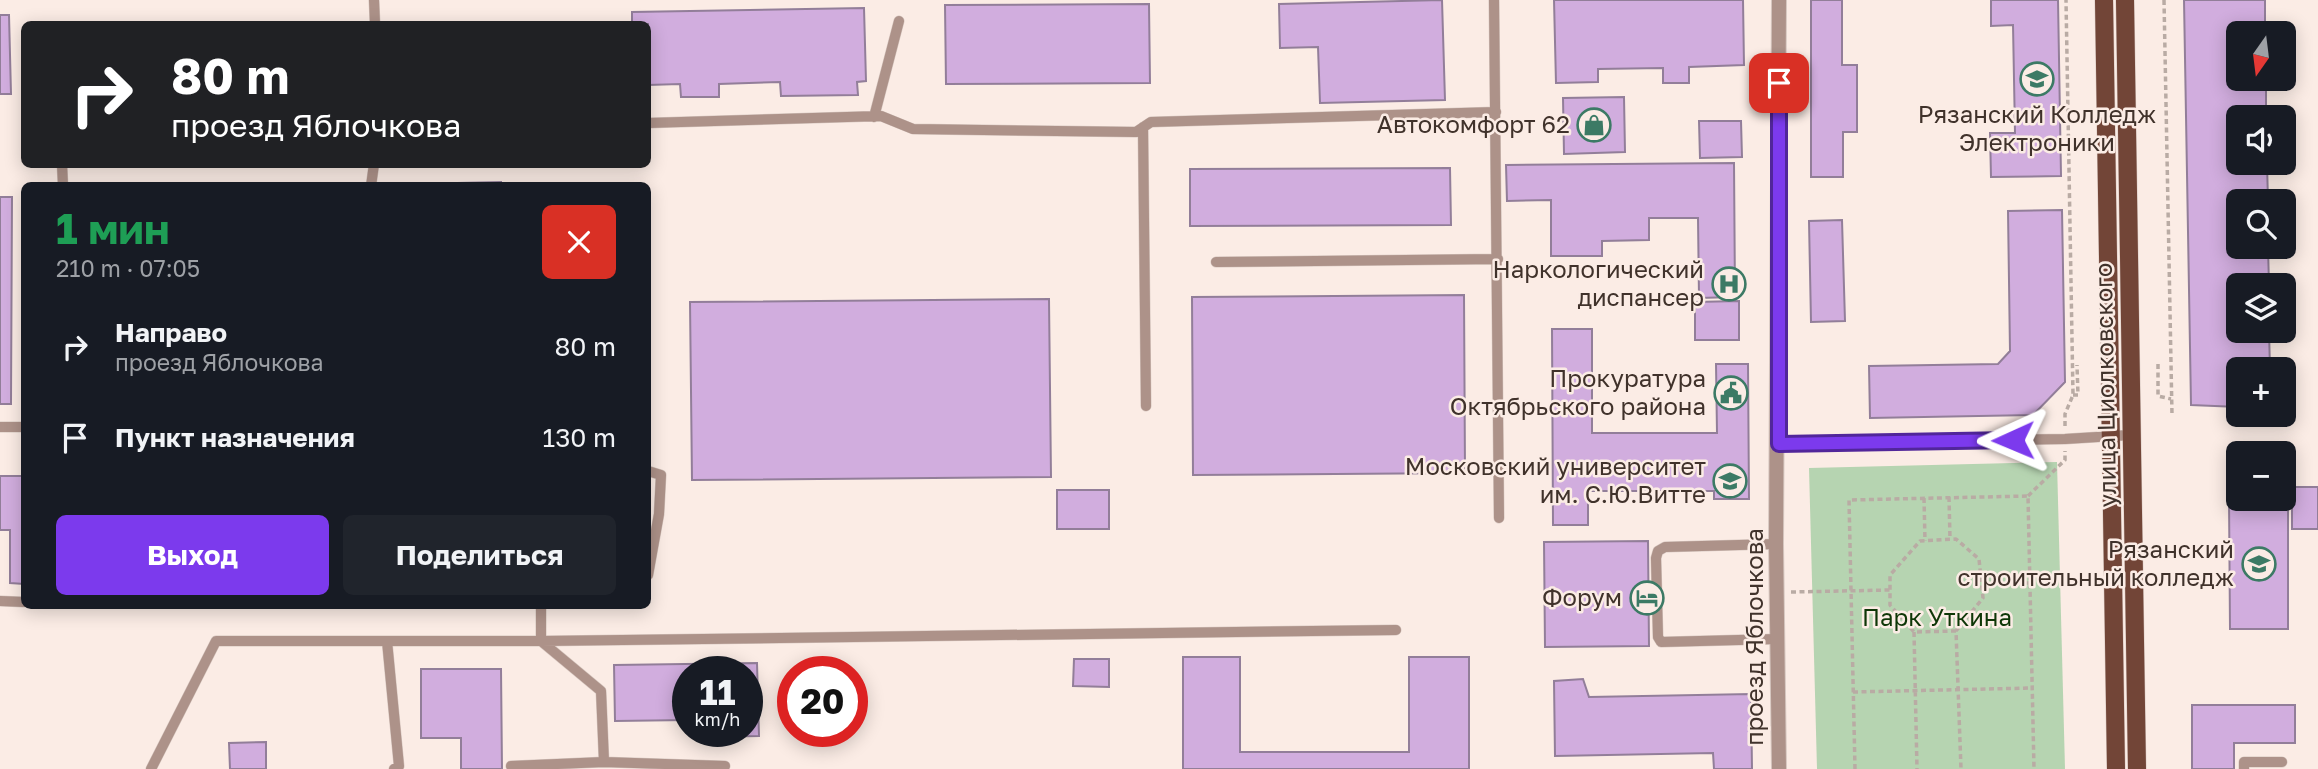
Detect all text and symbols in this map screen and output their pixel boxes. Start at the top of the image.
north arrow [2226,21,2296,91]
map controls [2226,21,2296,511]
text: 80 m [171,46,289,105]
icon: right [56,49,147,140]
pin [1749,53,1809,113]
school or university icon: Рязанский Колледж Электроники [2018,60,2056,98]
icon: arrive [1760,64,1798,102]
place label: Рязанский Колледж Электроники [1918,99,2156,156]
button: sound [2226,105,2296,175]
text: проезд Яблочкова [171,106,461,144]
shop icon: Автокомфорт 62 [1575,106,1613,144]
place label: Автокомфорт 62 [1377,109,1570,138]
button: search [2226,189,2296,259]
text: 1 мин [56,203,170,253]
button: close [542,205,616,279]
text: 210 m · 07:05 [56,254,200,282]
place label: Наркологический диспансер [1492,254,1704,311]
street label: улица Циолковского [2088,262,2121,508]
hospital icon: Наркологический диспансер [1710,265,1748,303]
button: layers [2226,273,2296,343]
text: Направо [115,317,227,348]
icon: right [56,328,94,366]
text: 80 m [555,331,616,362]
text: проезд Яблочкова [115,348,324,376]
button: + [2226,357,2296,427]
place label: Прокуратура Октябрьского района [1450,363,1706,420]
public building icon: Прокуратура Октябрьского района [1712,374,1750,412]
position arrow [1976,403,2050,477]
icon: arrive [56,419,94,457]
text: Пункт назначения [115,422,355,453]
text: 130 m [543,422,616,453]
button: − [2226,441,2296,511]
place label: Московский университет им. С.Ю.Витте [1405,451,1706,508]
school or university icon: Московский университет им. С.Ю.Витте [1711,462,1749,500]
button: Выход [56,515,329,595]
button: Поделиться [343,515,616,595]
street label: проезд Яблочкова [1739,528,1768,746]
place label: Рязанский строительный колледж [1958,534,2234,591]
school or university icon: Рязанский строительный колледж [2240,545,2278,583]
hotel icon: Форум [1628,579,1666,617]
place label: Форум [1542,582,1622,611]
park label: Парк Уткина [1862,602,2012,631]
speed limit sign: 20 [777,656,868,747]
text: 11 [699,671,736,713]
text: km/h [695,708,740,730]

